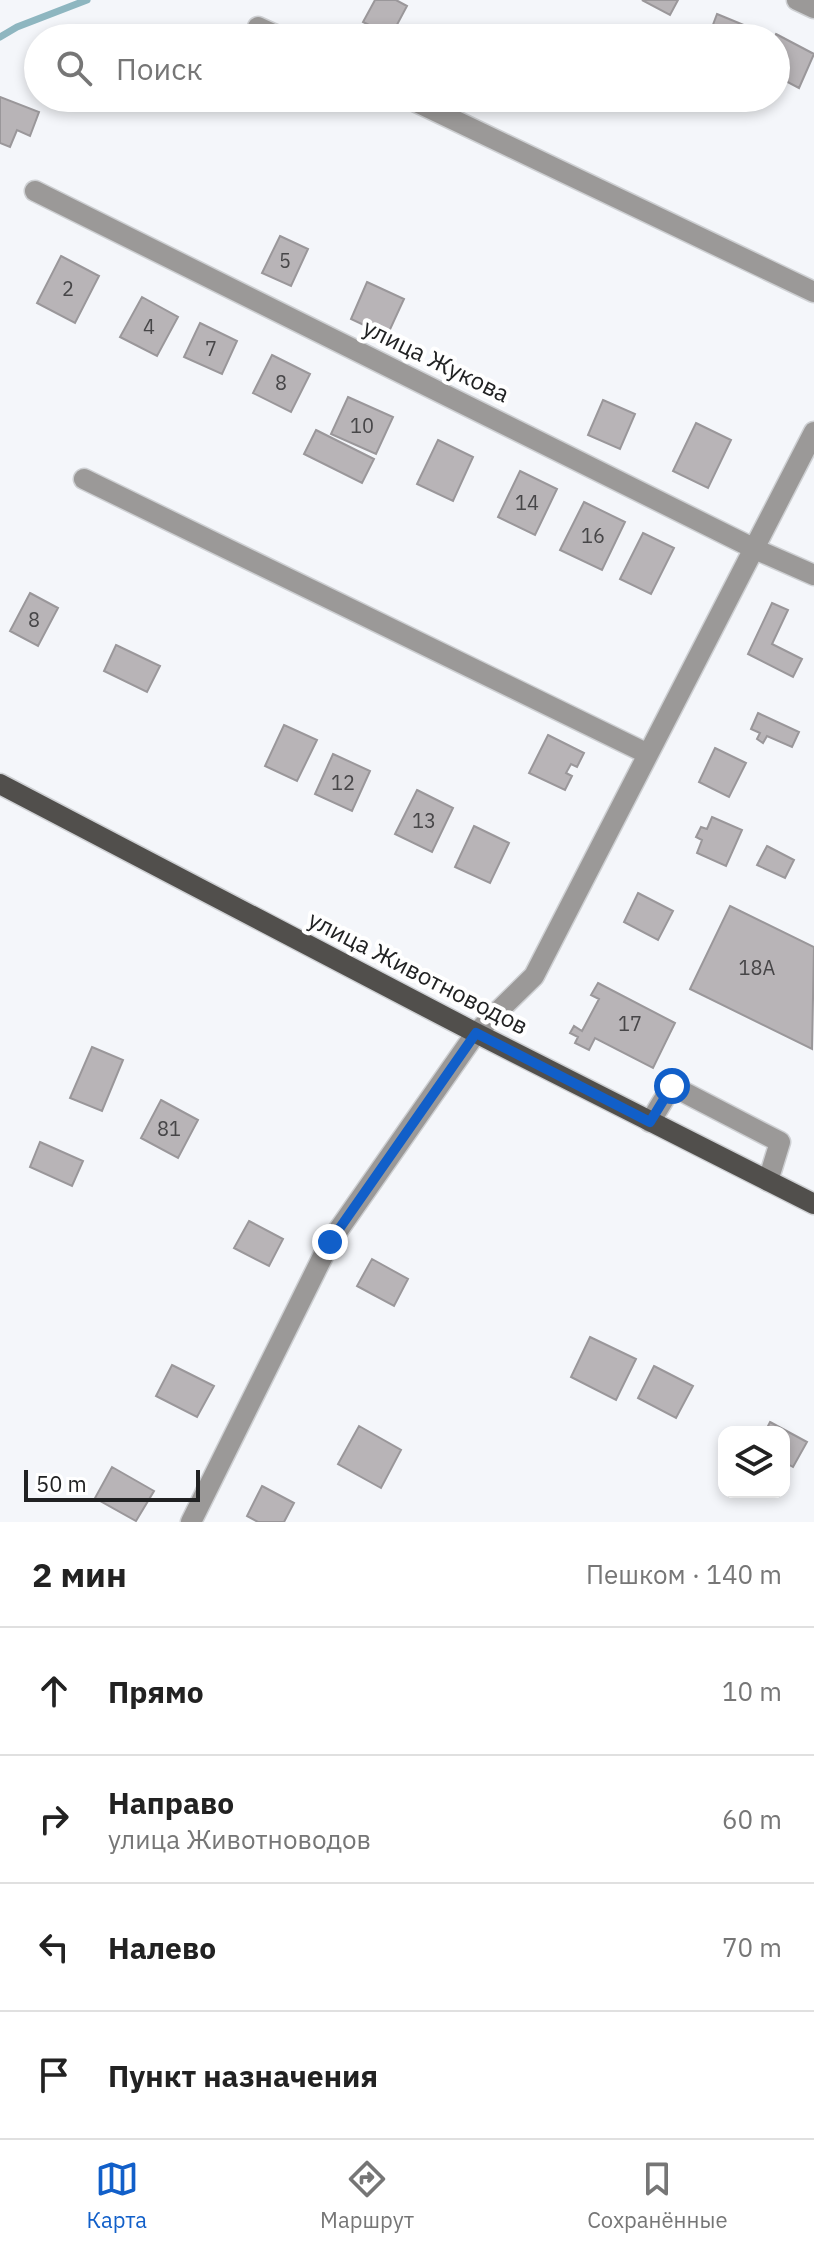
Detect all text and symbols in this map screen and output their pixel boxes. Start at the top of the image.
search box [24,24,790,112]
icon: search [52,46,96,90]
text: Поиск [116,49,203,88]
house number: 5 [279,247,291,274]
house number: 2 [62,275,74,302]
street label: улица Жукова [358,311,515,409]
house number: 4 [143,313,155,340]
house number: 7 [205,335,217,362]
house number: 8 [275,369,287,396]
house number: 10 [350,412,374,439]
house number: 14 [515,489,539,516]
house number: 16 [581,522,605,549]
house number: 8 [28,606,40,633]
house number: 12 [331,769,355,796]
house number: 13 [412,807,436,834]
street label: улица Животноводов [303,903,534,1041]
house number: 18А [739,954,776,981]
house number: 17 [618,1010,642,1037]
route start [654,1068,690,1104]
house number: 81 [157,1115,181,1142]
route end [312,1224,348,1260]
map controls [718,1426,790,1498]
button: layers [718,1426,790,1498]
scale bar [24,1466,200,1502]
text: 50 m [36,1469,87,1498]
text: 2 мин [32,1552,127,1596]
text: Пешком · 140 m [586,1557,782,1591]
icon: ahead [32,1669,76,1713]
text: Прямо [108,1672,204,1711]
text: 10 m [722,1674,782,1708]
text: Направо [108,1783,234,1822]
icon: right [32,1797,76,1841]
text: 60 m [722,1802,782,1836]
text: улица Животноводов [108,1822,371,1856]
icon: left [32,1925,76,1969]
text: Налево [108,1928,216,1967]
text: 70 m [722,1930,782,1964]
icon: arrive [32,2053,76,2097]
text: Пункт назначения [108,2056,378,2095]
tab: Карта [87,2157,147,2234]
tab: Маршрут [320,2157,414,2234]
tab: Сохранённые [587,2157,727,2234]

